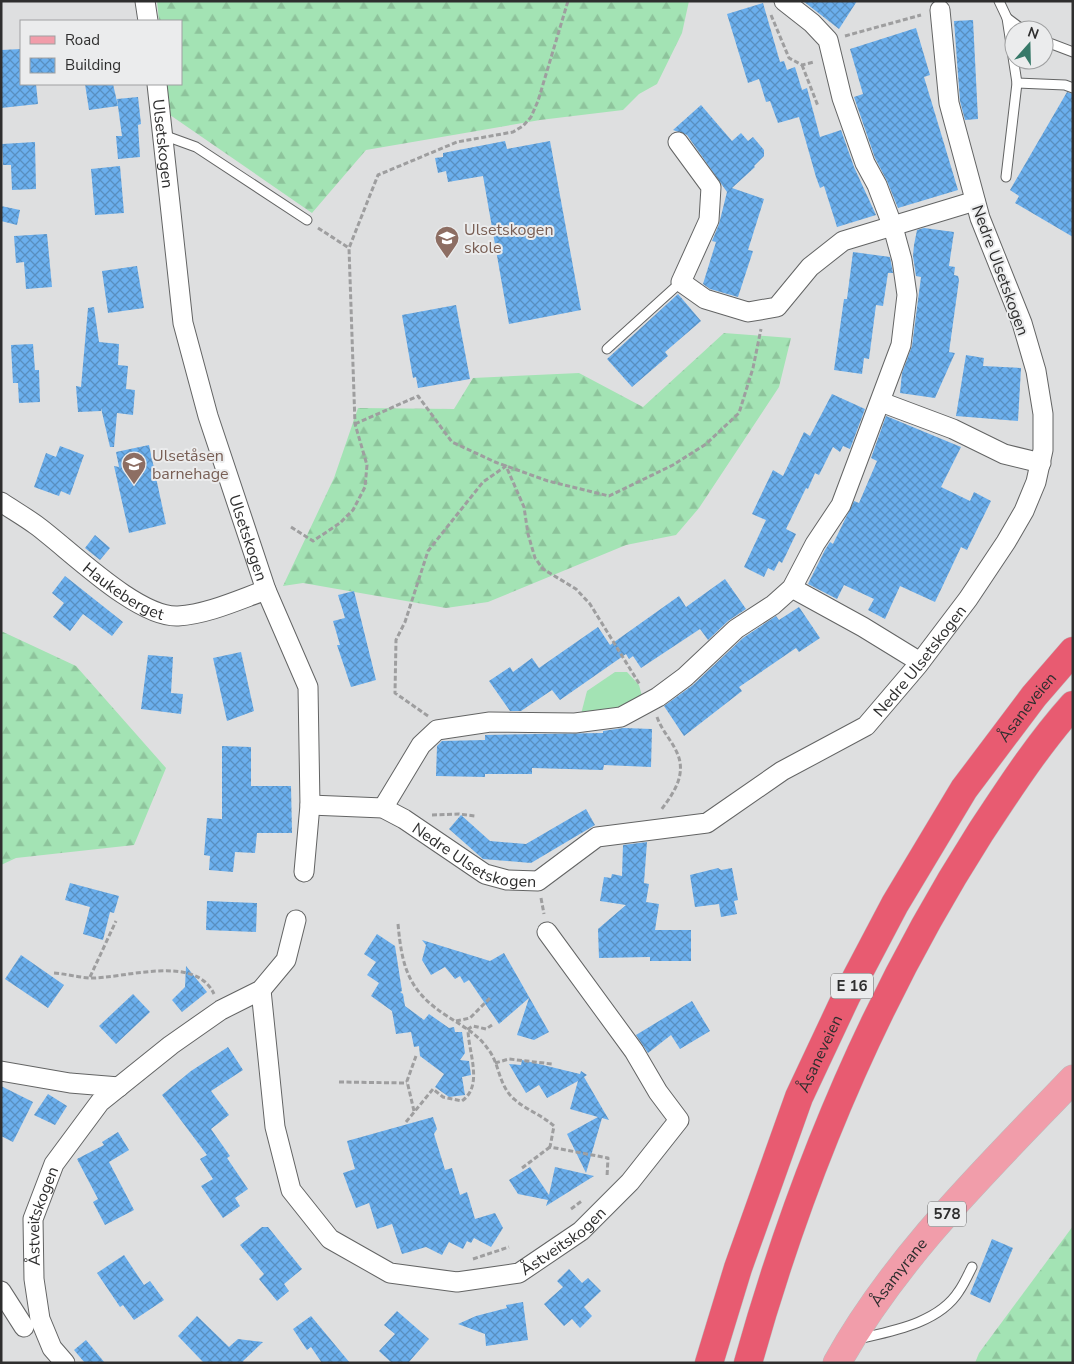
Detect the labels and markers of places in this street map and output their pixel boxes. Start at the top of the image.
place label: Ulsetskogen skole [464,219,553,259]
school or university icon: Ulsetskogen skole [434,225,460,259]
place label: Ulsetåsen barnehage [152,445,229,485]
school or university icon: Ulsetåsen barnehage [121,451,147,485]

